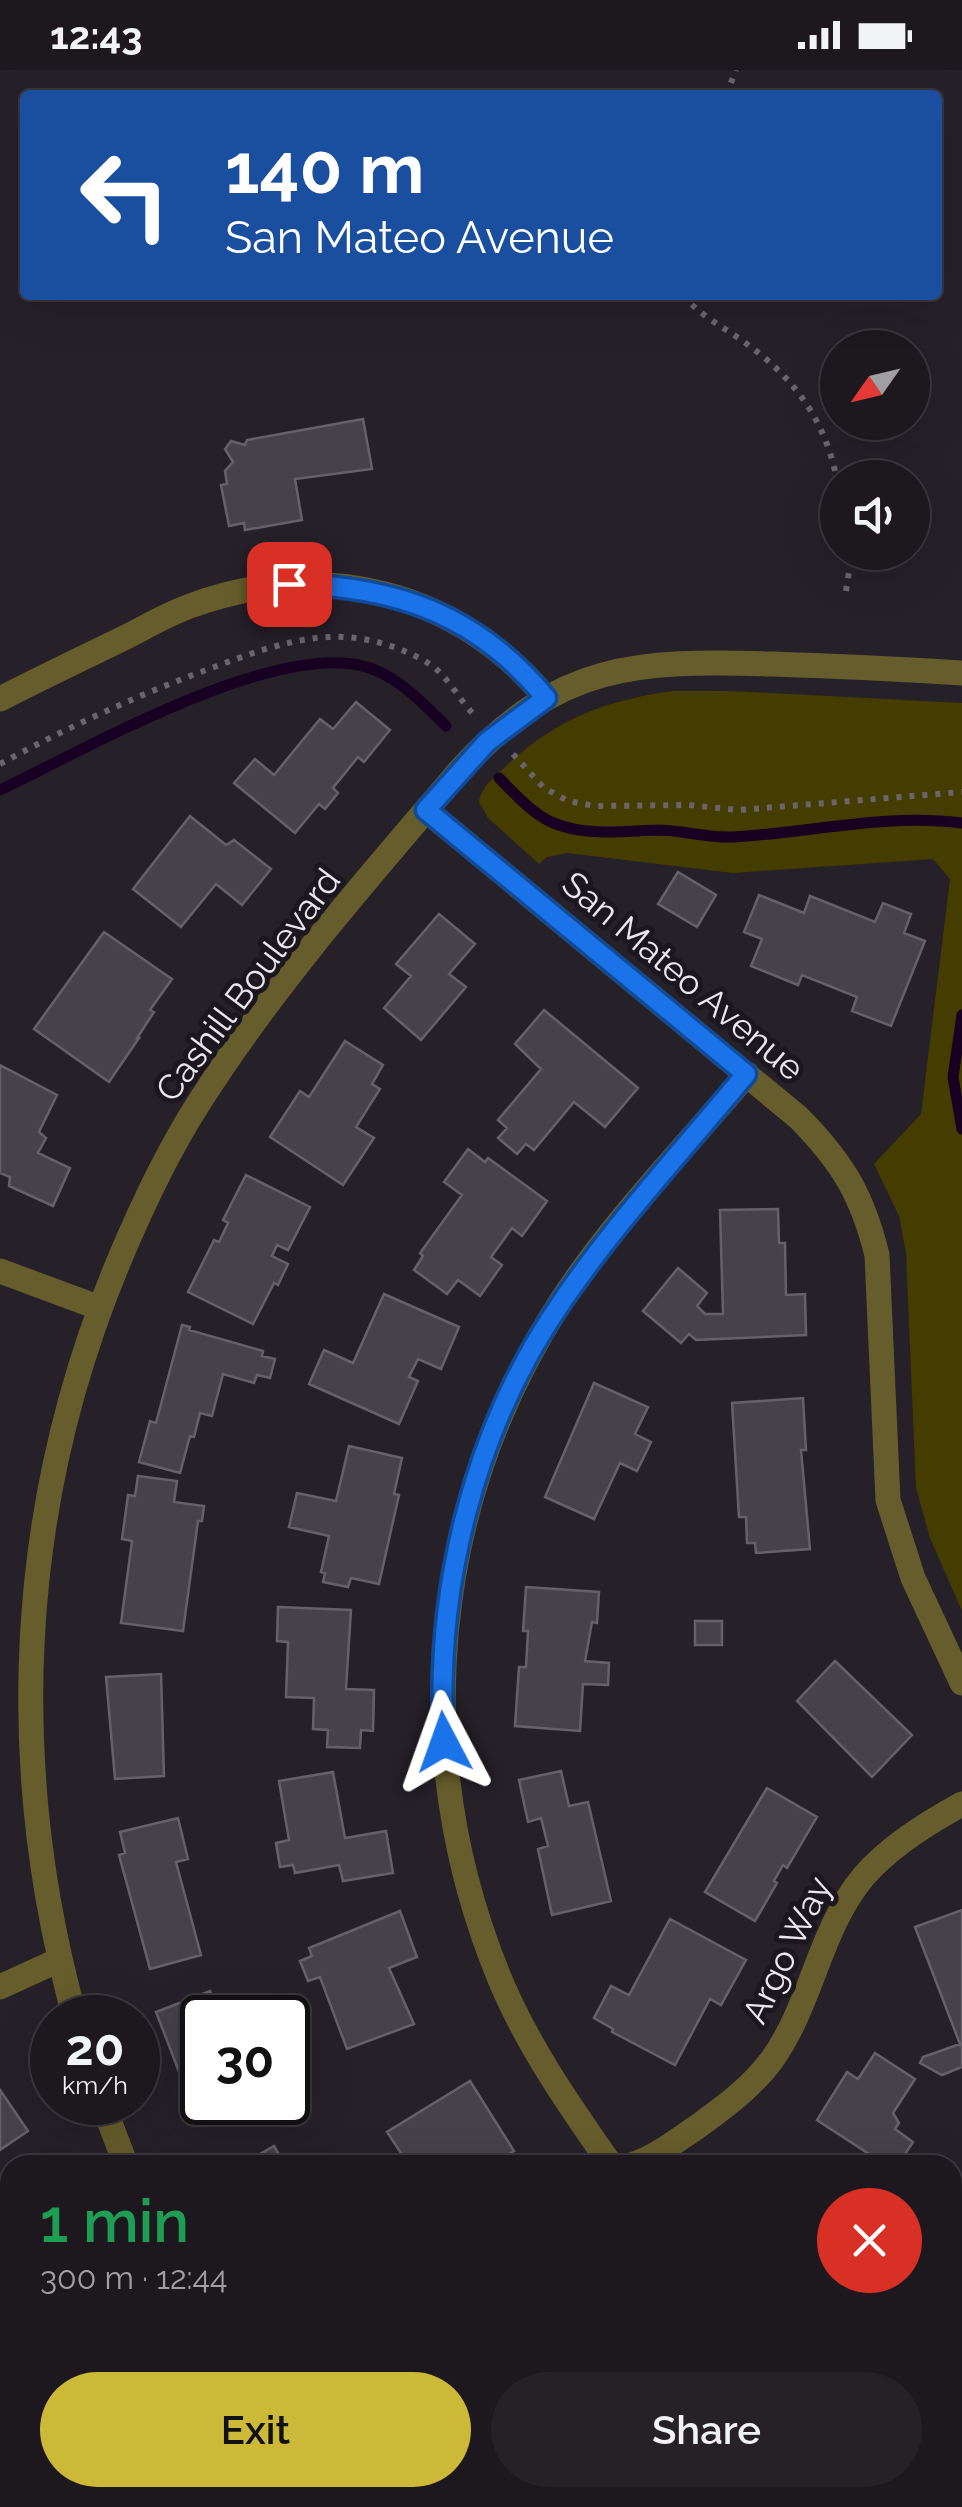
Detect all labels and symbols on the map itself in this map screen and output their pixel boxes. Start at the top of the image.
north arrow [820,330,930,440]
pin [247,542,332,627]
street label: Cashill Boulevard [147,860,348,1109]
street label: San Mateo Avenue [554,863,812,1089]
position arrow [392,1690,496,1794]
street label: Argo Way [734,1870,840,2030]
speed limit sign: 30 [180,1995,310,2125]

